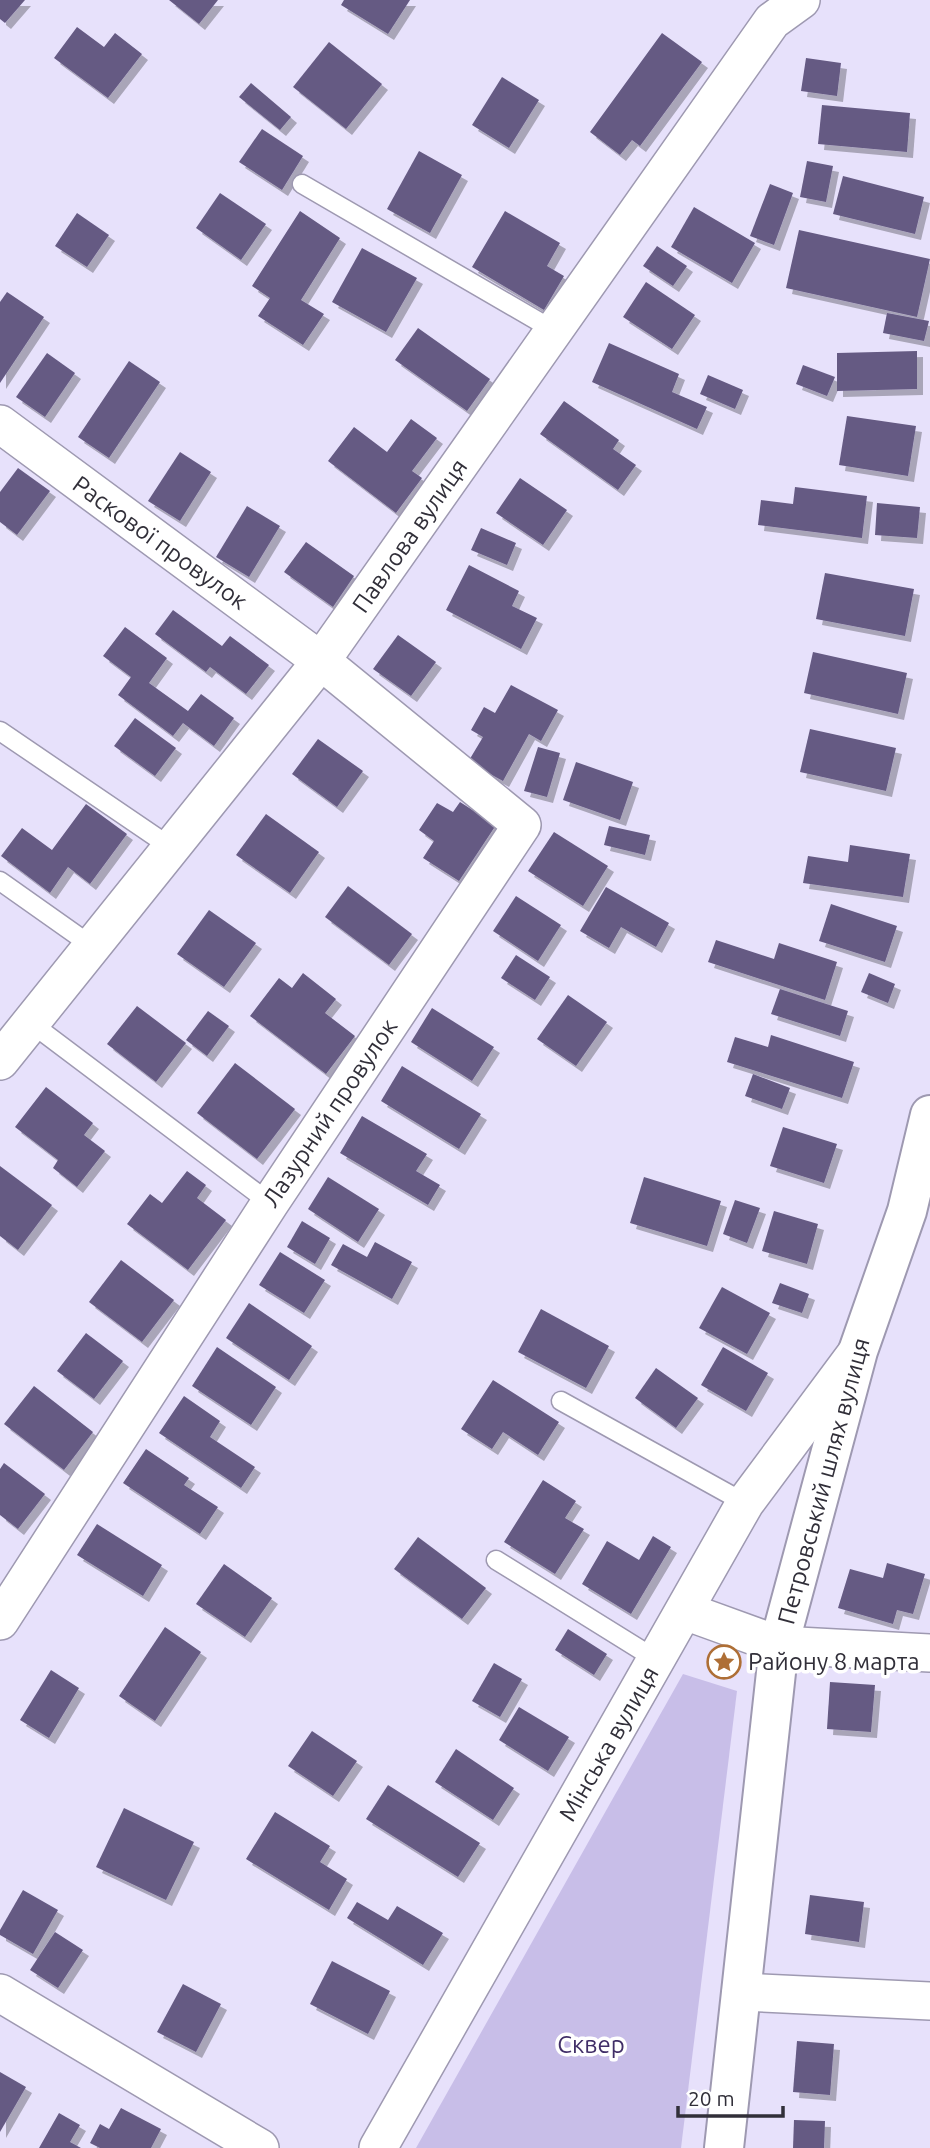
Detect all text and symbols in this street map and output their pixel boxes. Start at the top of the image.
street label: Павлова вулиця [347,454,473,618]
street label: Раскової провулок [68,470,253,615]
street label: Лазурний провулок [257,1014,402,1212]
street label: Петровський шлях вулиця [772,1335,875,1627]
place icon: Району 8 марта [705,1643,743,1681]
place label: Району 8 марта [748,1648,920,1675]
street label: Мінська вулиця [553,1662,664,1826]
park label: Сквер [557,2031,625,2058]
scale bar [678,2074,783,2118]
text: 20 m [688,2086,735,2110]

